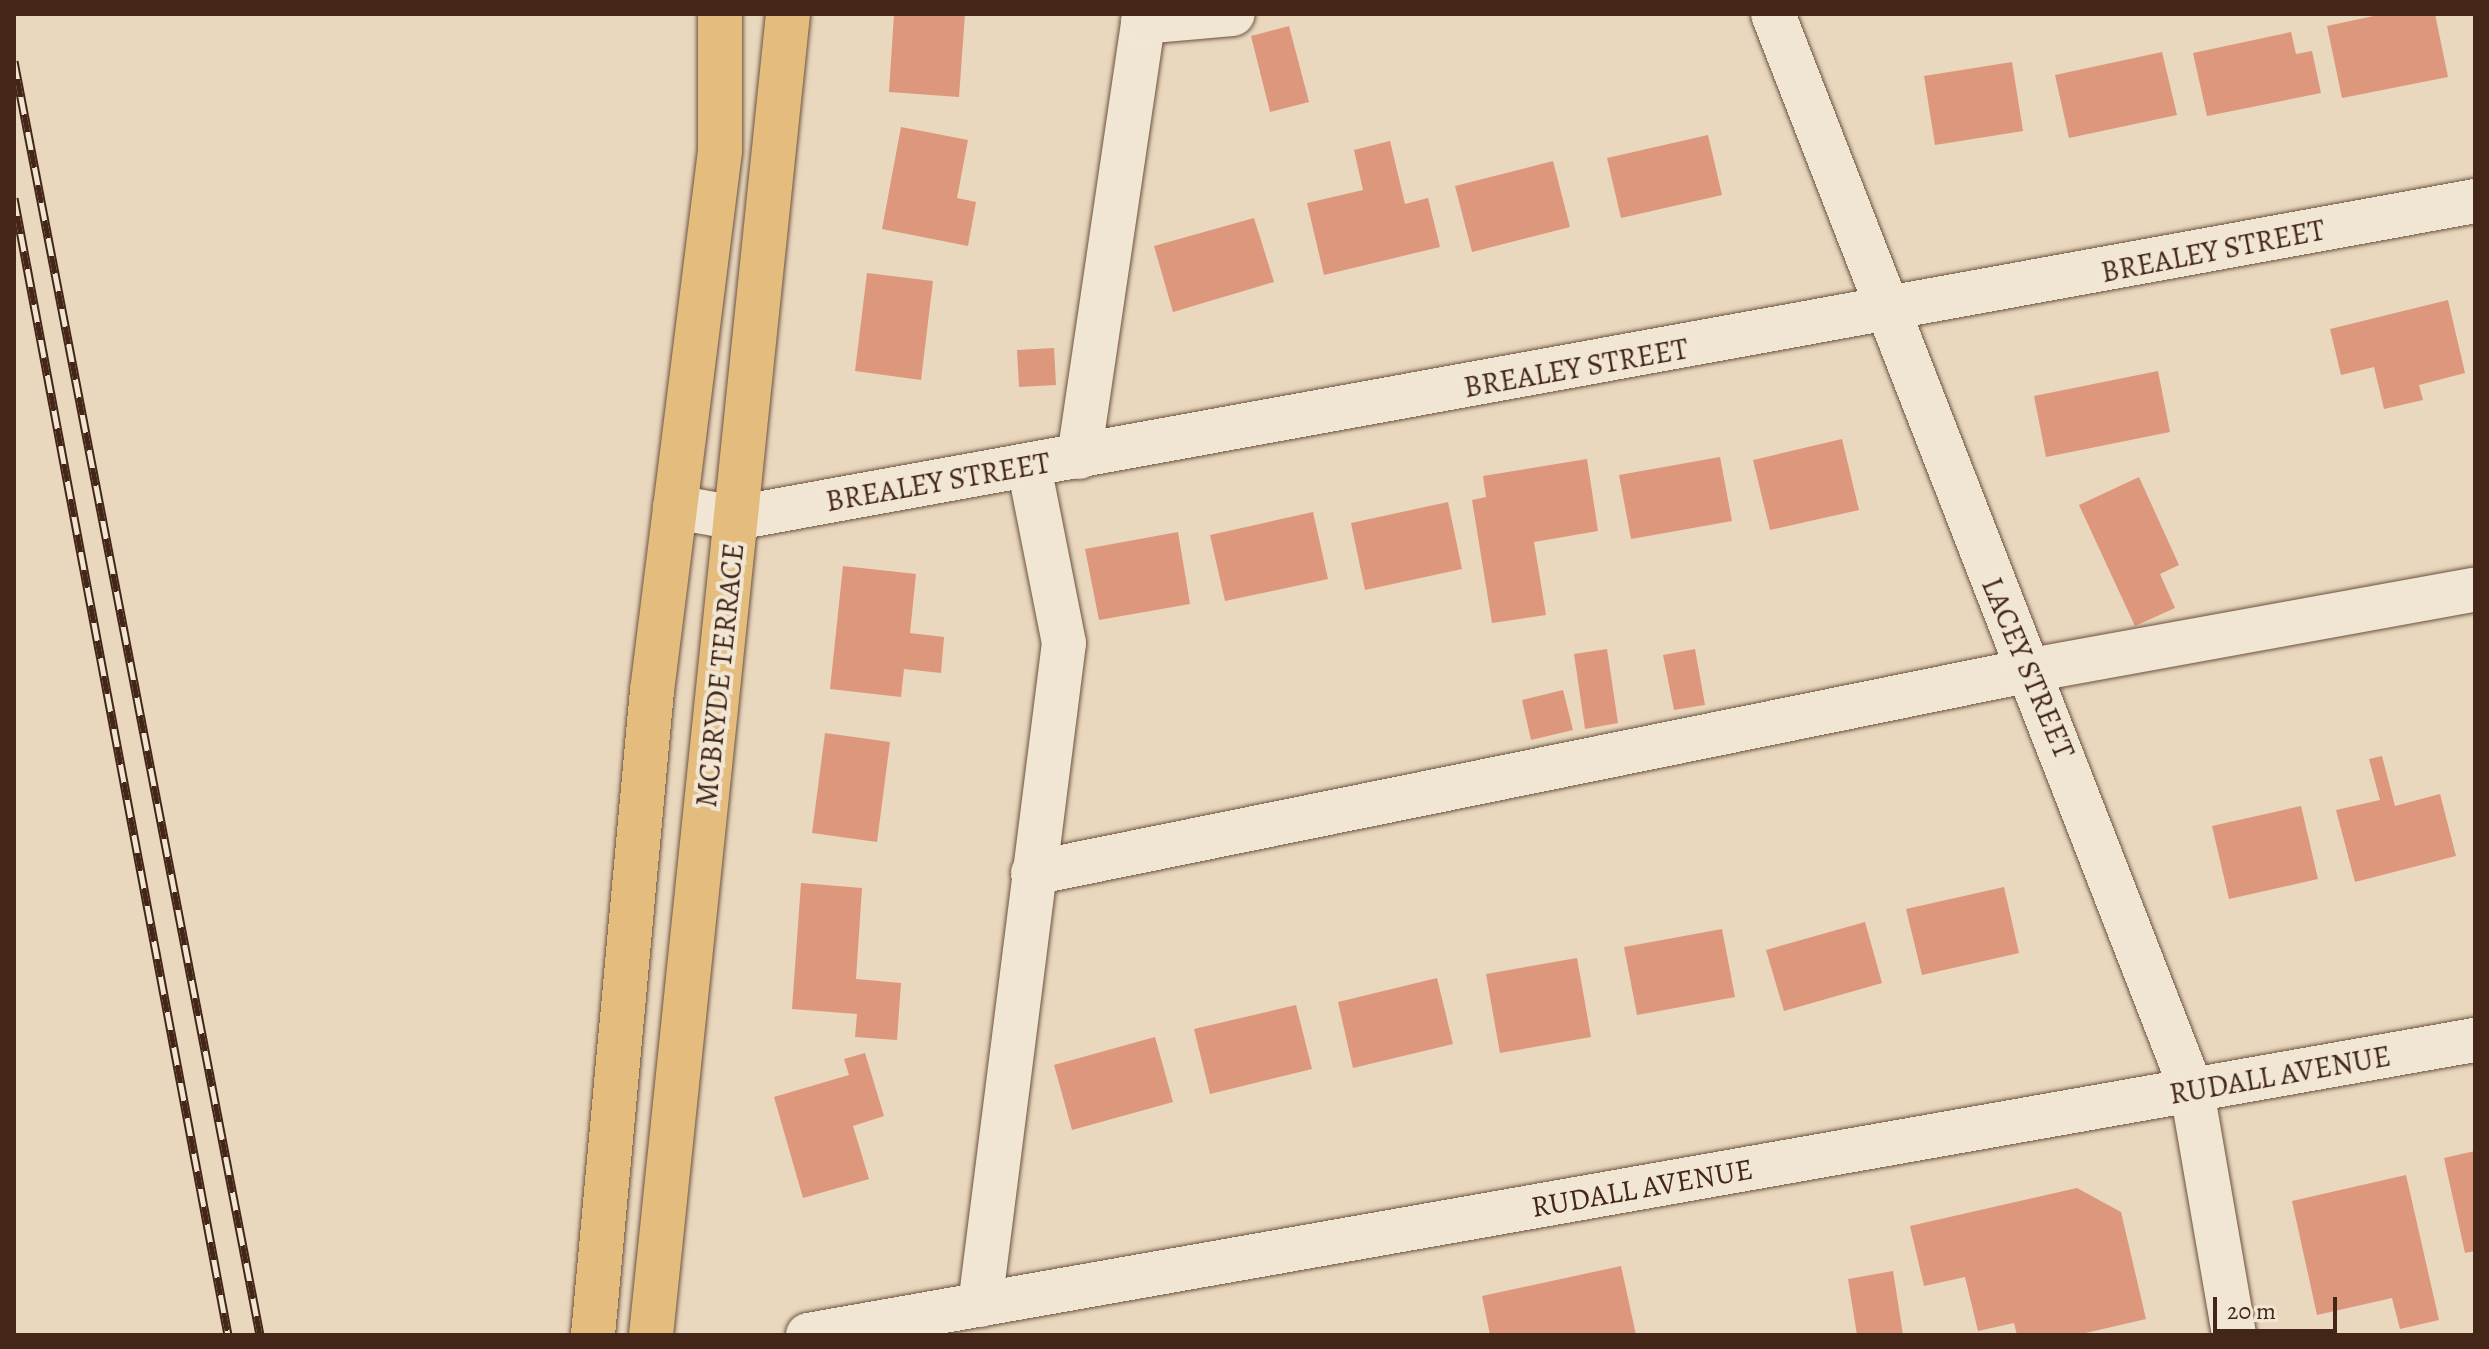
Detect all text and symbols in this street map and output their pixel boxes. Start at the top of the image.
street label: BREALEY STREET [2098,212,2328,290]
street label: BREALEY STREET [1461,331,1691,405]
street label: BREALEY STREET [823,445,1053,519]
street label: MCBRYDE TERRACE [688,541,752,809]
street label: LACEY STREET [1974,572,2082,764]
street label: RUDALL AVENUE [2166,1038,2394,1112]
street label: RUDALL AVENUE [1528,1151,1756,1225]
scale bar [2217,1281,2341,1331]
text: 20 m [2227,1295,2276,1327]

